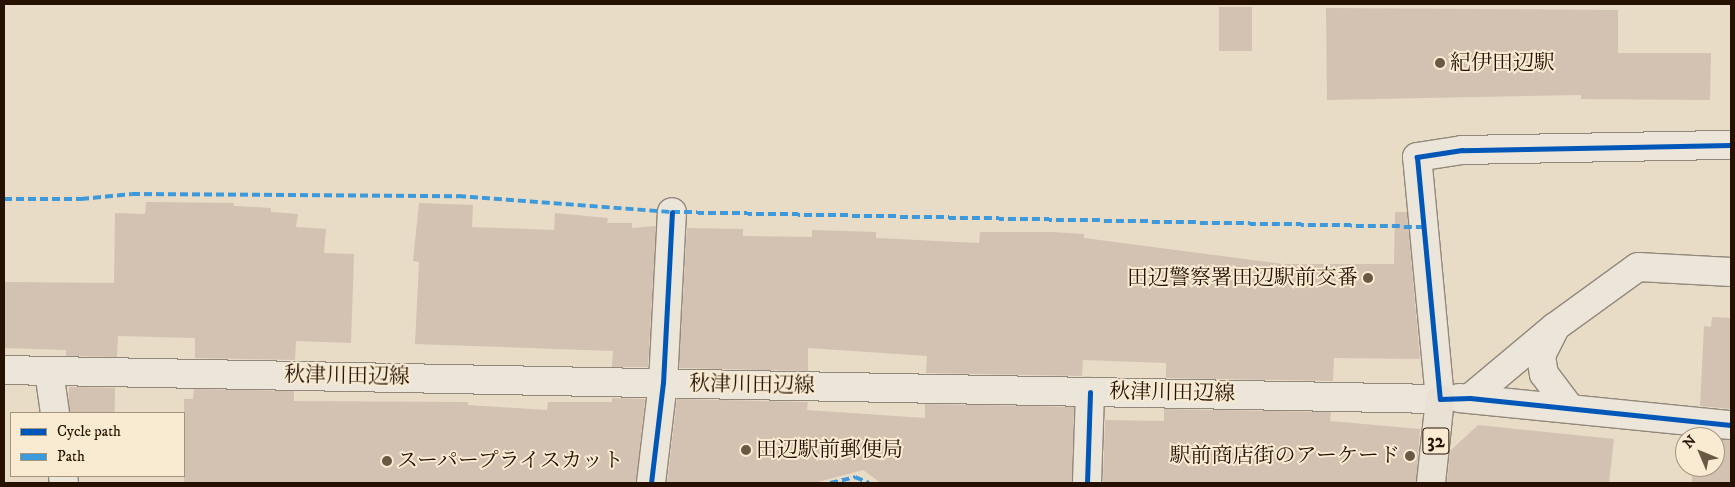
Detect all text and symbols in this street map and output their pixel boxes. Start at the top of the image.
place label: 紀伊田辺駅 [1450,50,1555,76]
marker: 紀伊田辺駅 [1434,57,1446,69]
place label: 田辺警察署田辺駅前交番 [1127,265,1358,291]
marker: 田辺警察署田辺駅前交番 [1362,272,1374,284]
street label: 秋津川田辺線 [284,362,410,390]
street label: 秋津川田辺線 [689,371,815,399]
street label: 秋津川田辺線 [1109,379,1235,407]
legend [10,412,185,477]
text: Cycle path [57,422,121,441]
road number: 32 [1422,424,1450,458]
north arrow [1675,427,1725,477]
text: N [1680,432,1701,453]
place label: 田辺駅前郵便局 [756,437,903,463]
place label: 駅前商店街のアーケード [1170,443,1400,469]
marker: 田辺駅前郵便局 [740,444,752,456]
text: Path [57,447,85,466]
place label: スーパープライスカット [397,448,627,474]
marker: 駅前商店街のアーケード [1404,450,1416,462]
marker: スーパープライスカット [381,455,393,467]

